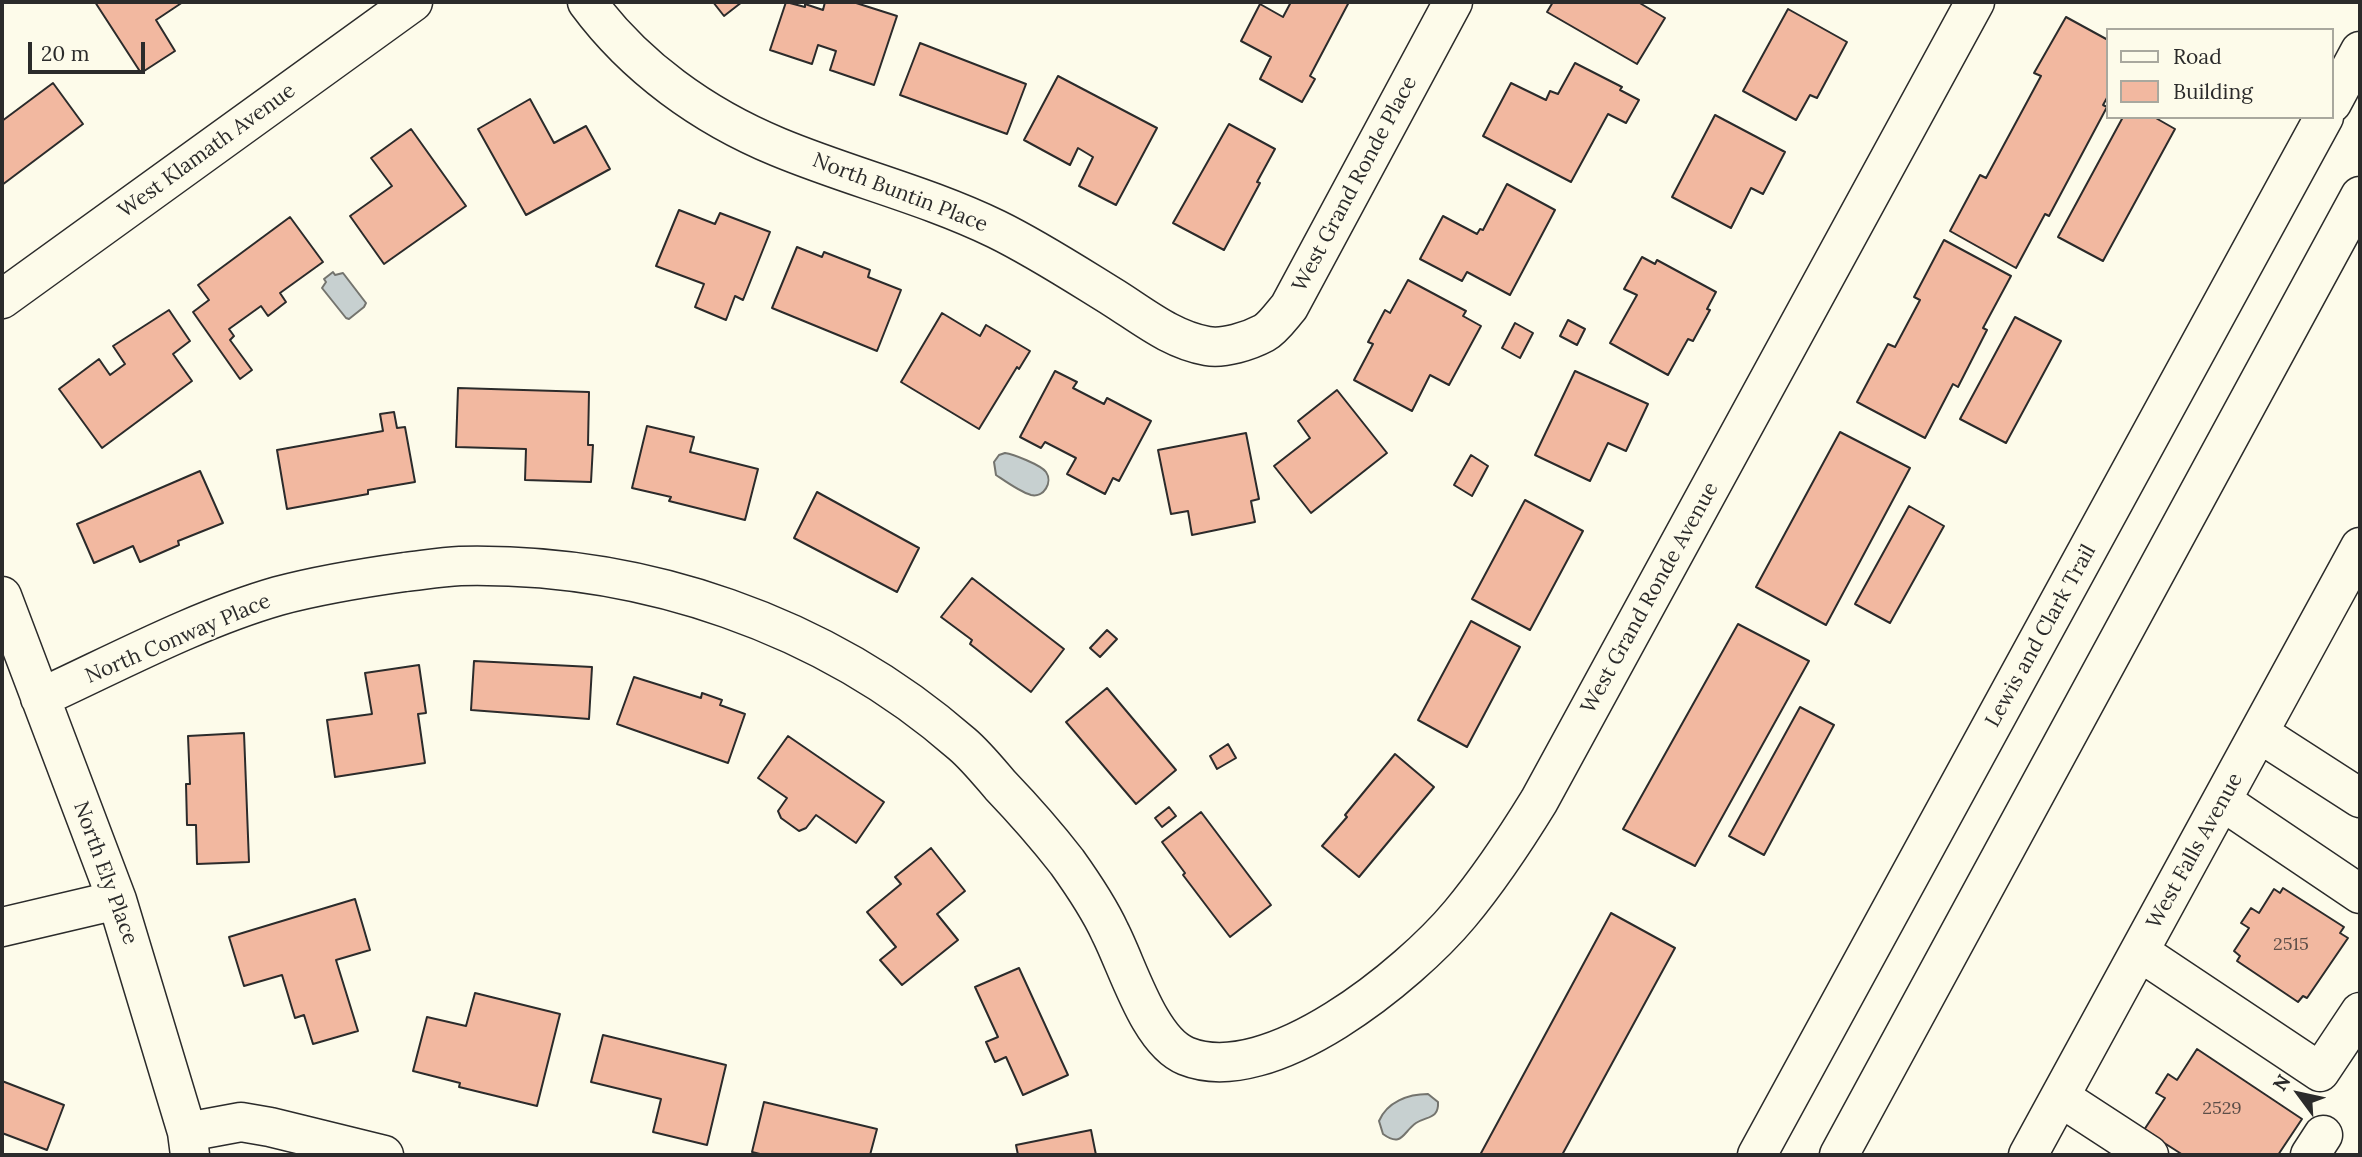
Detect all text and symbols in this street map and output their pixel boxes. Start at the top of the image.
scale bar [32,28,149,72]
legend [2106,28,2334,119]
text: 20 m [41,40,90,67]
text: Road [2173,43,2222,70]
street label: West Grand Ronde Place [1287,72,1423,296]
street label: West Klamath Avenue [114,78,300,224]
text: Building [2173,78,2253,105]
street label: North Buntin Place [809,148,991,238]
street label: West Grand Ronde Avenue [1576,478,1724,718]
street label: Lewis and Clark Trail [1980,540,2102,732]
street label: North Conway Place [82,589,274,689]
street label: West Falls Avenue [2142,769,2248,933]
street label: North Ely Place [67,798,143,948]
house number: 2515 [2273,934,2309,956]
north arrow [2264,1059,2334,1129]
text: N [2267,1070,2295,1095]
house number: 2529 [2202,1098,2242,1120]

